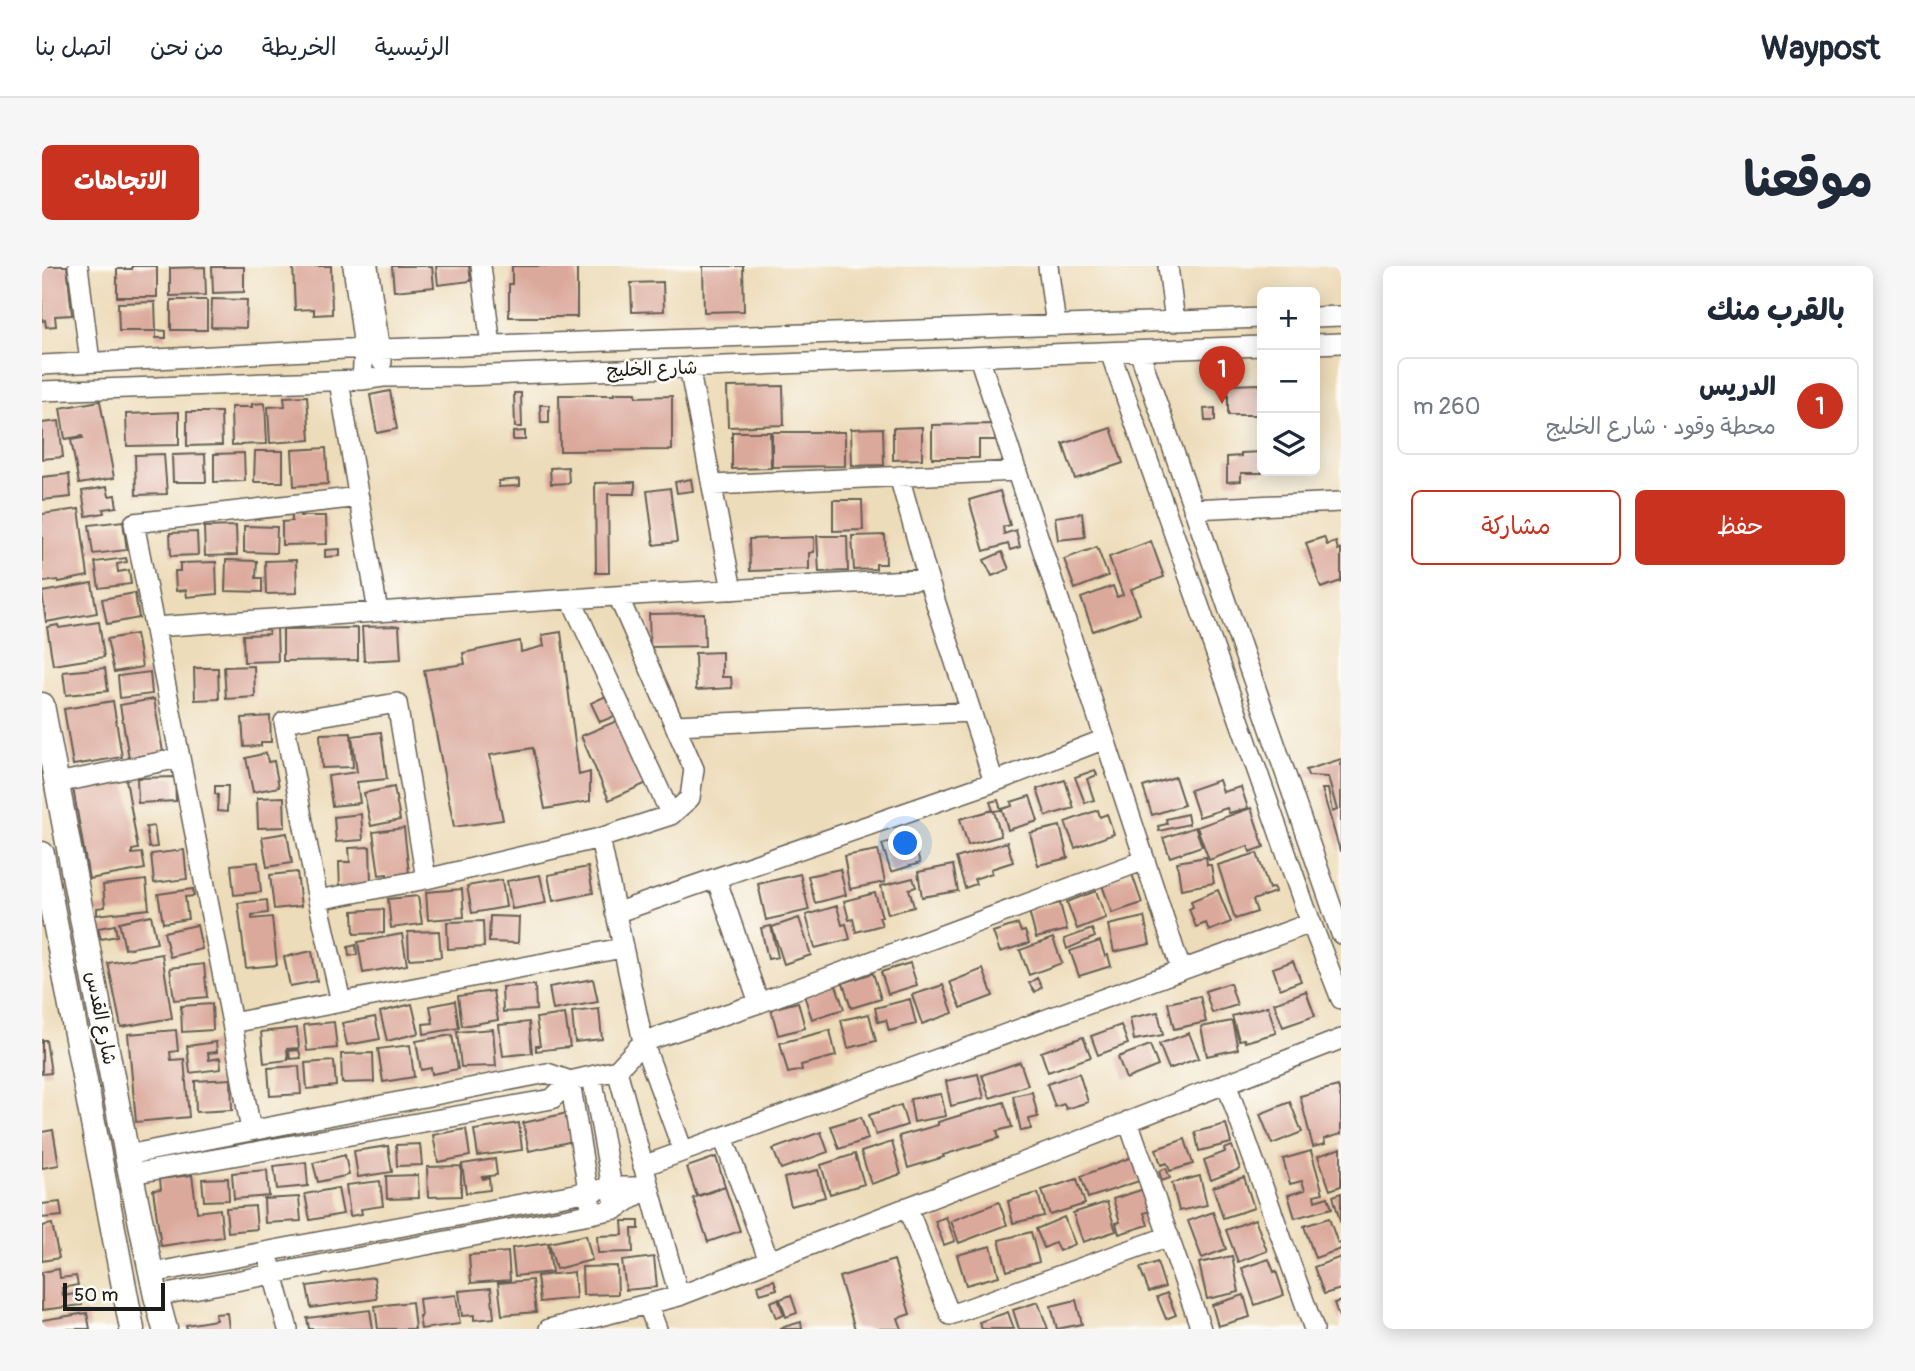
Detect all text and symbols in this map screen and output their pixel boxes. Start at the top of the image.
text: Waypost [1761,28,1880,69]
text: اتصل بنا [35,33,112,62]
text: من نحن [150,33,224,62]
text: الخريطة [262,33,337,62]
text: الرئيسية [375,33,450,62]
button: الاتجاهات [42,145,199,220]
text: موقعنا [1743,150,1873,211]
map controls [1257,287,1320,476]
button: + [1257,287,1320,350]
text: بالقرب منك [1707,292,1845,329]
pin: 1 [1199,346,1245,404]
button: − [1257,350,1320,413]
street label: شارع الخليج [606,355,698,384]
text: الدريس [1699,371,1776,403]
text: 260 m [1413,392,1480,421]
text: 1 [1816,392,1825,421]
text: محطة وقود · شارع الخليج [1546,412,1776,441]
button: layers [1257,413,1320,476]
button: مشاركة [1411,490,1621,565]
button: حفظ [1635,490,1845,565]
your location [888,826,922,860]
street label: شارع القدس [79,969,122,1067]
scale bar [63,1280,164,1312]
text: 50 m [74,1283,118,1307]

